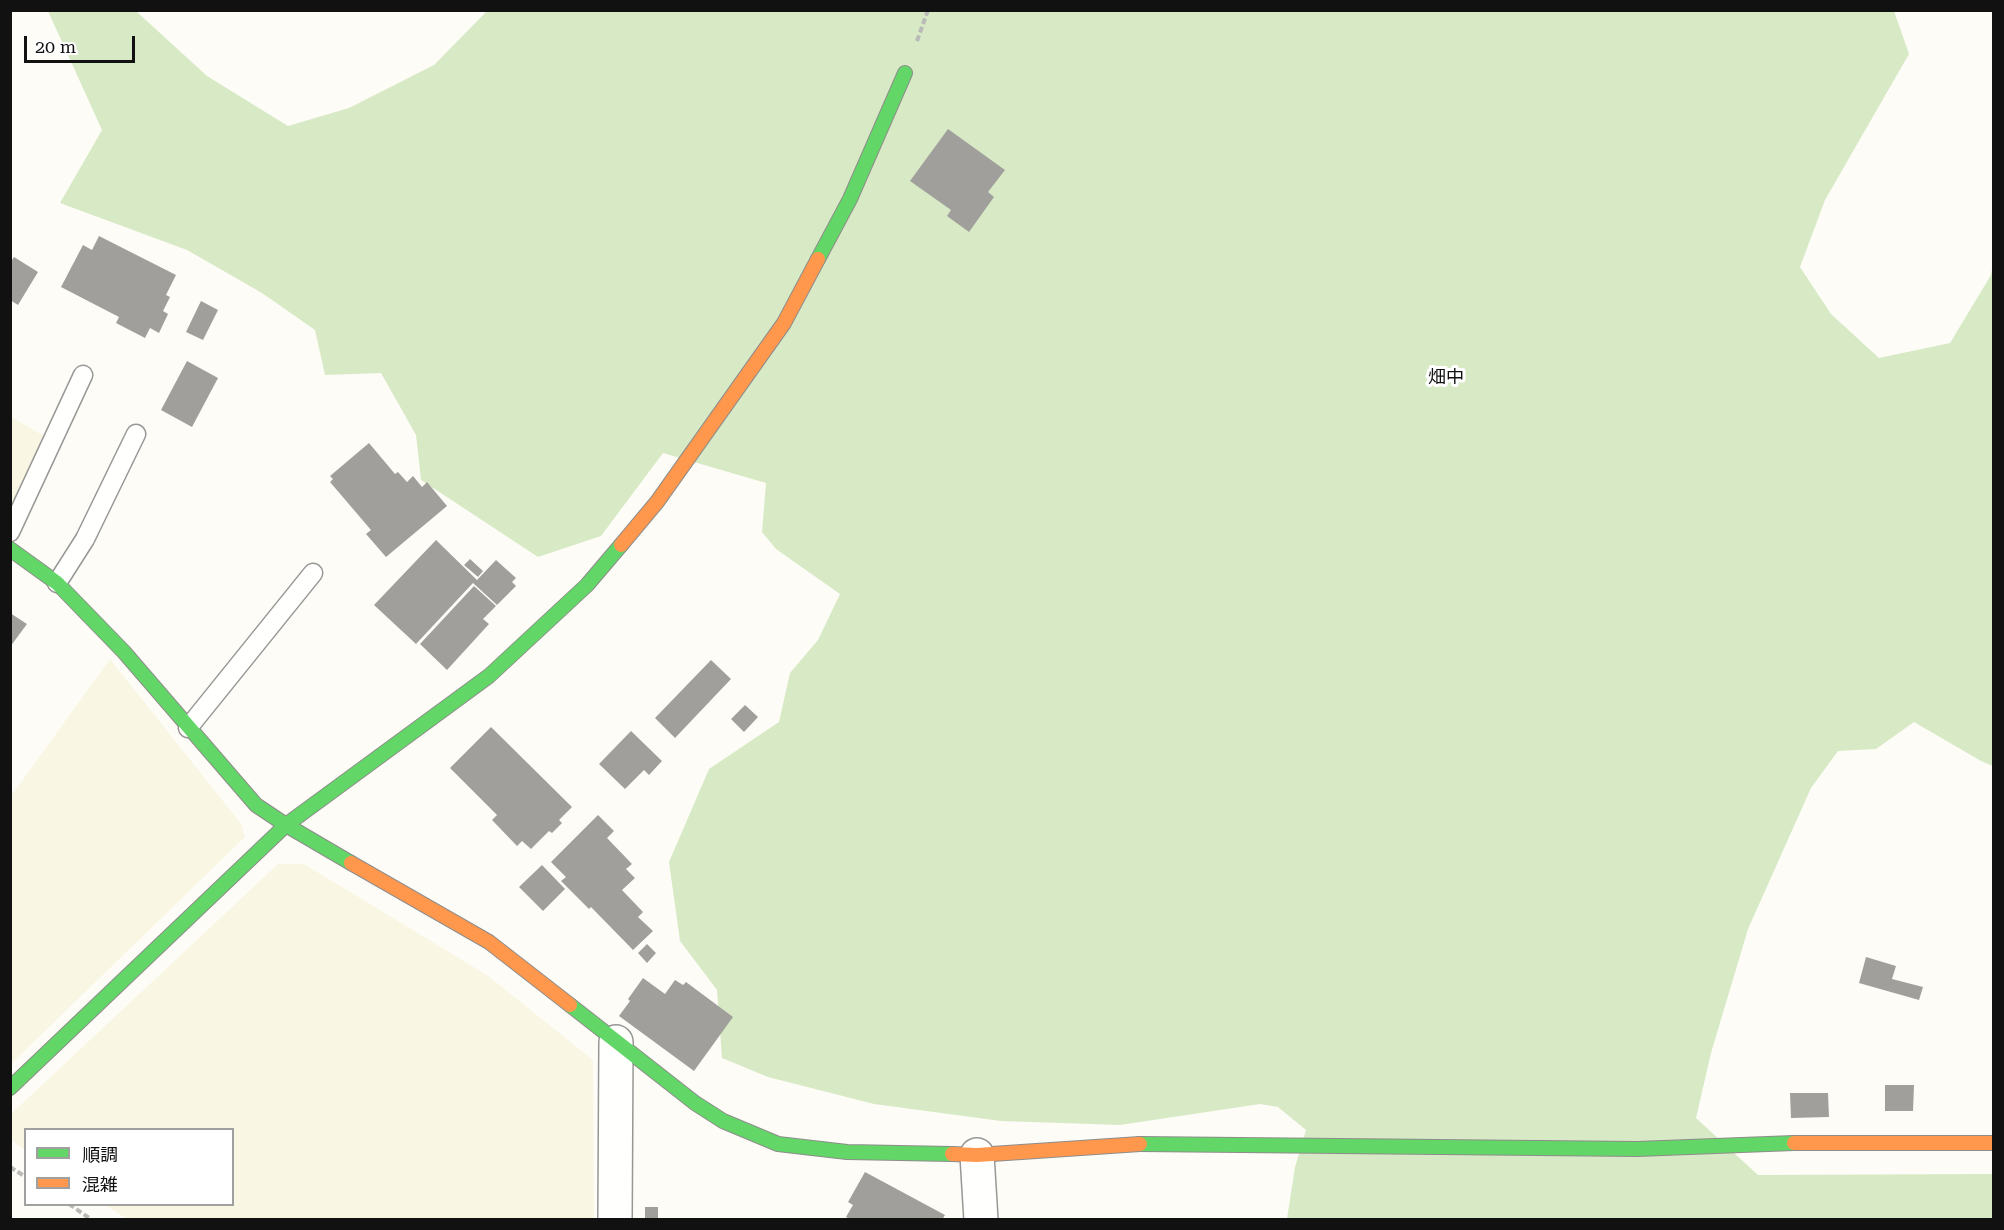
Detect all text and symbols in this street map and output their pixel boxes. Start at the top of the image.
scale bar [27,24,138,62]
text: 20 m [35,36,76,57]
district label: 畑中 [1428,367,1464,389]
legend [24,1128,234,1206]
text: 順調 [82,1144,118,1165]
text: 混雑 [82,1174,118,1195]

